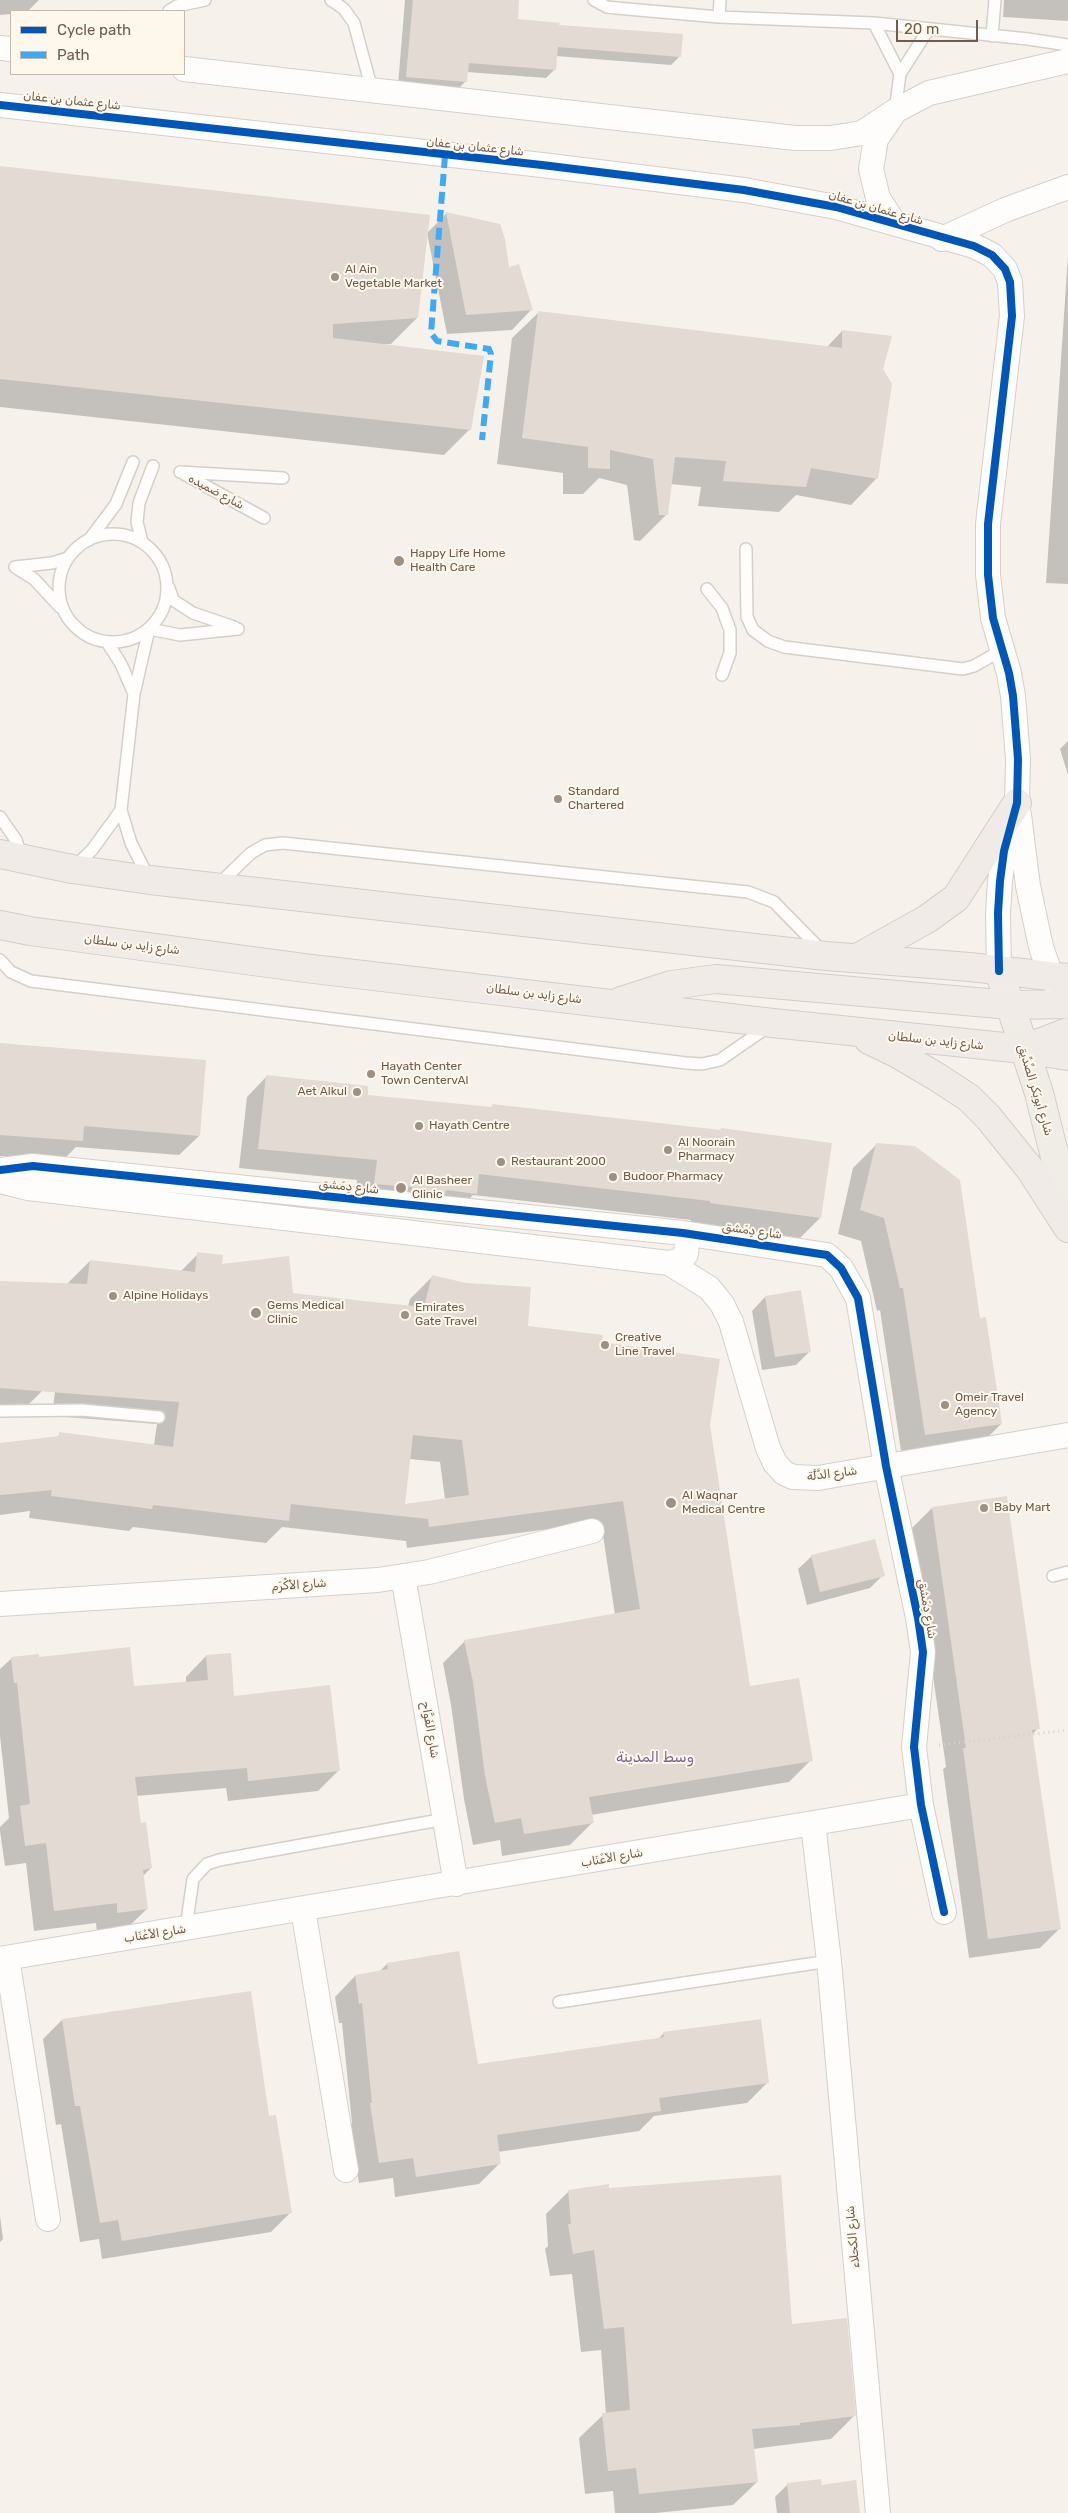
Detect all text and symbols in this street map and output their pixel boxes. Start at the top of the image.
legend [10,10,185,75]
scale bar [898,10,980,42]
text: 20 m [904,20,939,38]
text: Cycle path [57,21,131,39]
text: Path [57,46,90,64]
street label: شارع عثمان بن عفان [23,89,121,113]
street label: شارع عثمان بن عفان [426,135,524,159]
street label: شارع عثمان بن عفان [827,188,925,228]
place label: Al Ain Vegetable Market [345,263,442,291]
marker: Al Ain Vegetable Market [329,271,341,283]
street label: شارع ضميده [186,471,246,513]
place label: Happy Life Home Health Care [410,547,505,575]
marker: Happy Life Home Health Care [392,554,406,568]
place label: Standard Chartered [568,785,624,813]
marker: Standard Chartered [552,793,564,805]
street label: شارع زايد بن سلطان [83,932,181,958]
street label: شارع زايد بن سلطان [485,981,583,1007]
street label: شارع زايد بن سلطان [887,1029,985,1053]
street label: شارع أبوبَكر الصِّدِّيق [1014,1042,1056,1138]
place label: Hayath Center Town CentervAl [381,1060,468,1088]
marker: Hayath Center Town CentervAl [365,1068,377,1080]
place label: Aet Alkul [297,1085,347,1099]
marker: Aet Alkul [351,1086,363,1098]
place label: Hayath Centre [429,1119,510,1133]
marker: Hayath Centre [413,1120,425,1132]
place label: Al Noorain Pharmacy [678,1136,735,1164]
marker: Al Noorain Pharmacy [662,1144,674,1156]
place label: Restaurant 2000 [511,1155,606,1169]
marker: Restaurant 2000 [495,1156,507,1168]
place label: Budoor Pharmacy [623,1170,723,1184]
marker: Budoor Pharmacy [607,1171,619,1183]
place label: Al Basheer Clinic [412,1174,472,1202]
street label: شارع دِمَشق [318,1177,380,1197]
marker: Al Basheer Clinic [394,1181,408,1195]
street label: شارع دِمَشق [721,1220,783,1242]
place label: Alpine Holidays [123,1289,208,1303]
marker: Alpine Holidays [107,1290,119,1302]
place label: Gems Medical Clinic [267,1299,344,1327]
place label: Emirates Gate Travel [415,1301,477,1329]
marker: Gems Medical Clinic [249,1306,263,1320]
marker: Emirates Gate Travel [399,1309,411,1321]
place label: Creative Line Travel [615,1331,675,1359]
marker: Creative Line Travel [599,1339,611,1351]
place label: Omeir Travel Agency [955,1391,1024,1419]
marker: Omeir Travel Agency [939,1399,951,1411]
street label: شارع الدَّلَّة [806,1464,858,1484]
place label: Al Waqnar Medical Centre [682,1489,765,1517]
marker: Al Waqnar Medical Centre [664,1496,678,1510]
place label: Baby Mart [994,1501,1051,1515]
marker: Baby Mart [978,1502,990,1514]
street label: شارع الأَكْرَم [271,1576,327,1594]
street label: شارع دِمَشق [915,1578,939,1640]
street label: شارع الفَوَّاح [418,1700,442,1760]
district label: وسط المدينة [616,1749,694,1767]
street label: شارع الأَعْنَاب [580,1845,644,1871]
street label: شارع الأَعْنَاب [123,1922,187,1946]
street label: شارع الكحلاء [843,2205,863,2269]

